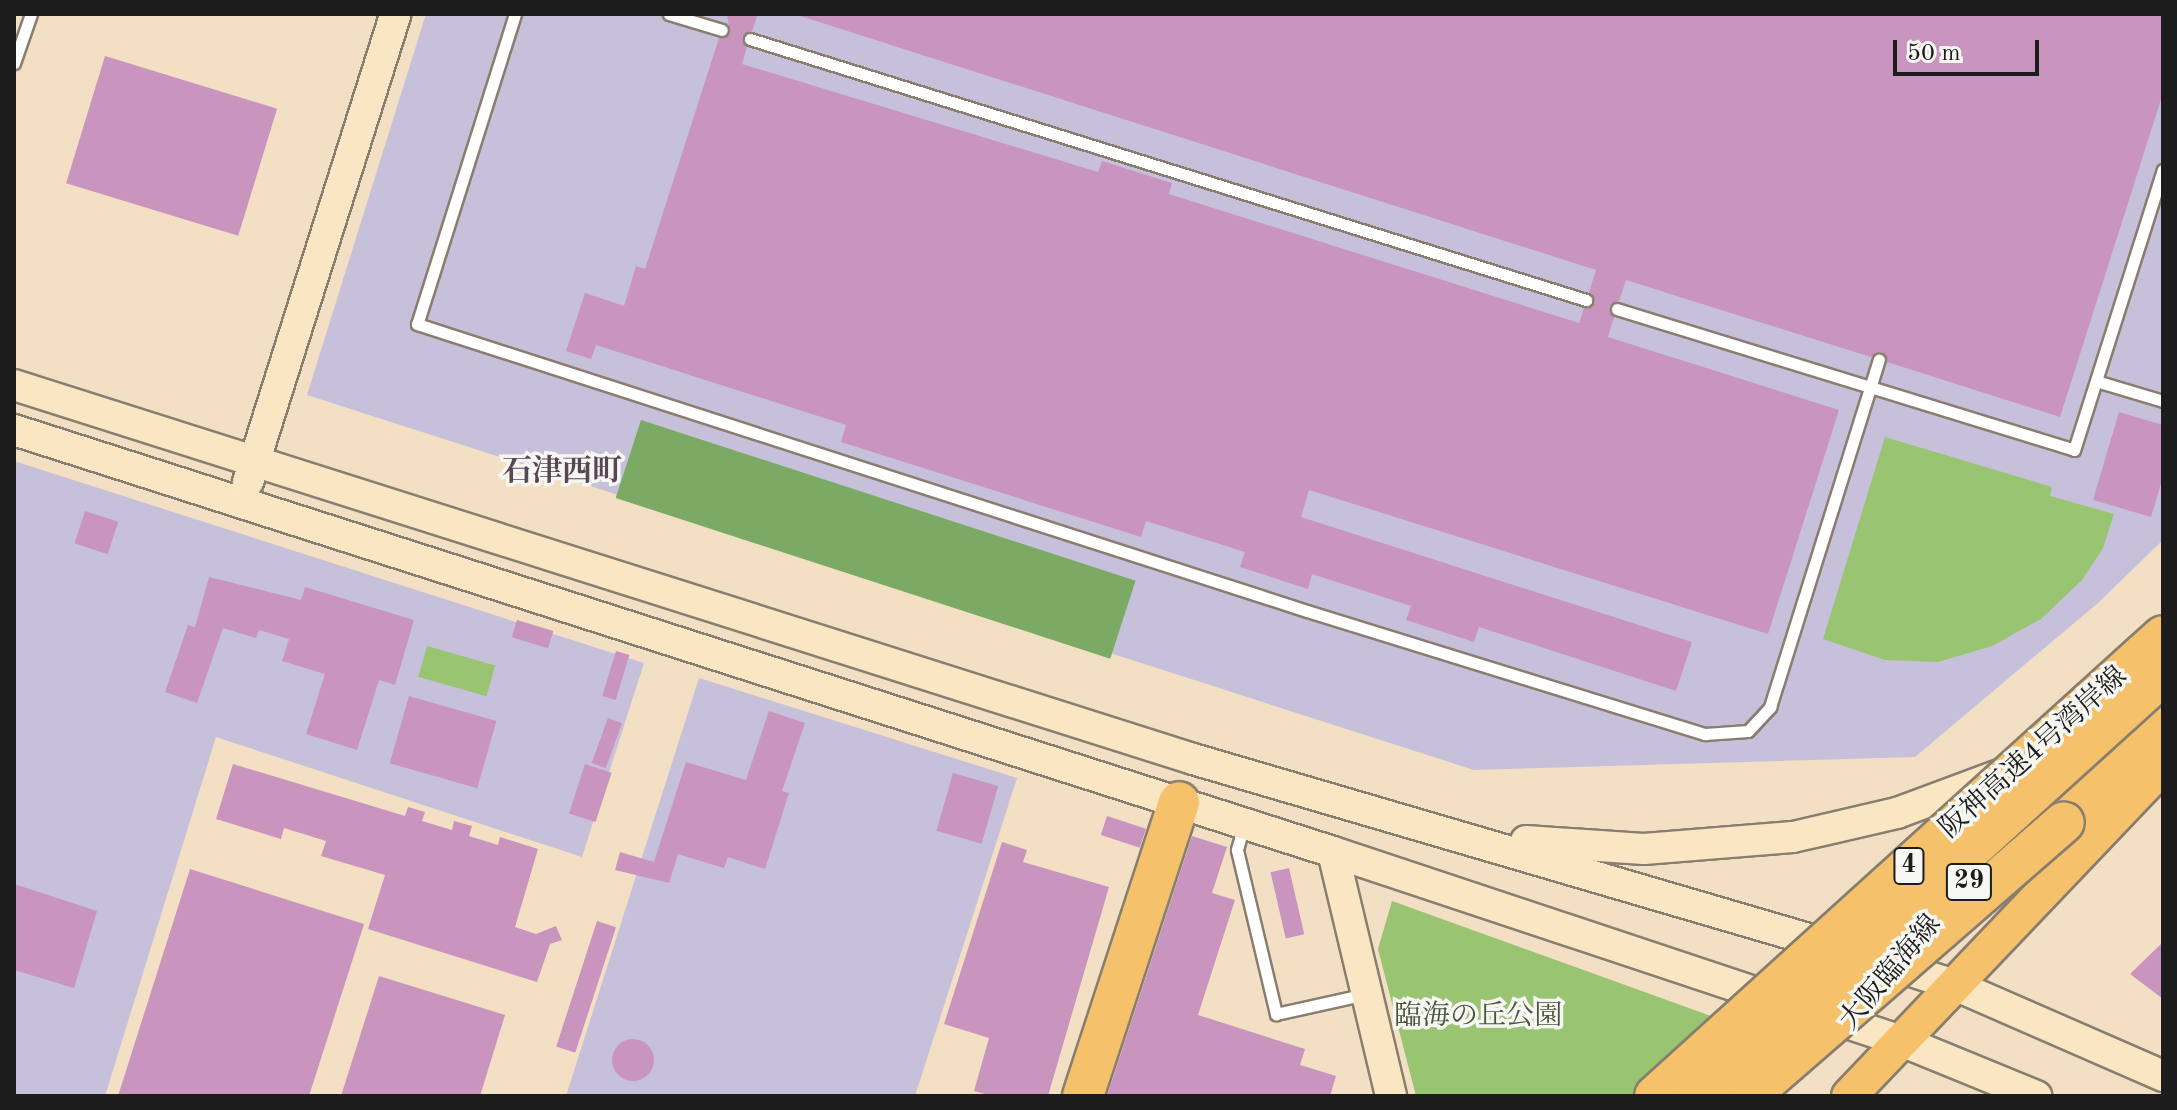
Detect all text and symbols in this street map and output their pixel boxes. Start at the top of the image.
scale bar [1897,24,2043,74]
text: 50 m [1907,42,1961,66]
district label: 石津西町 [502,454,622,490]
street label: 阪神高速4号湾岸線 [1933,660,2135,846]
road number: 4 [1893,844,1925,888]
road number: 29 [1945,860,1993,904]
street label: 大阪臨海線 [1833,909,1949,1037]
park label: 臨海の丘公園 [1394,1000,1562,1034]

